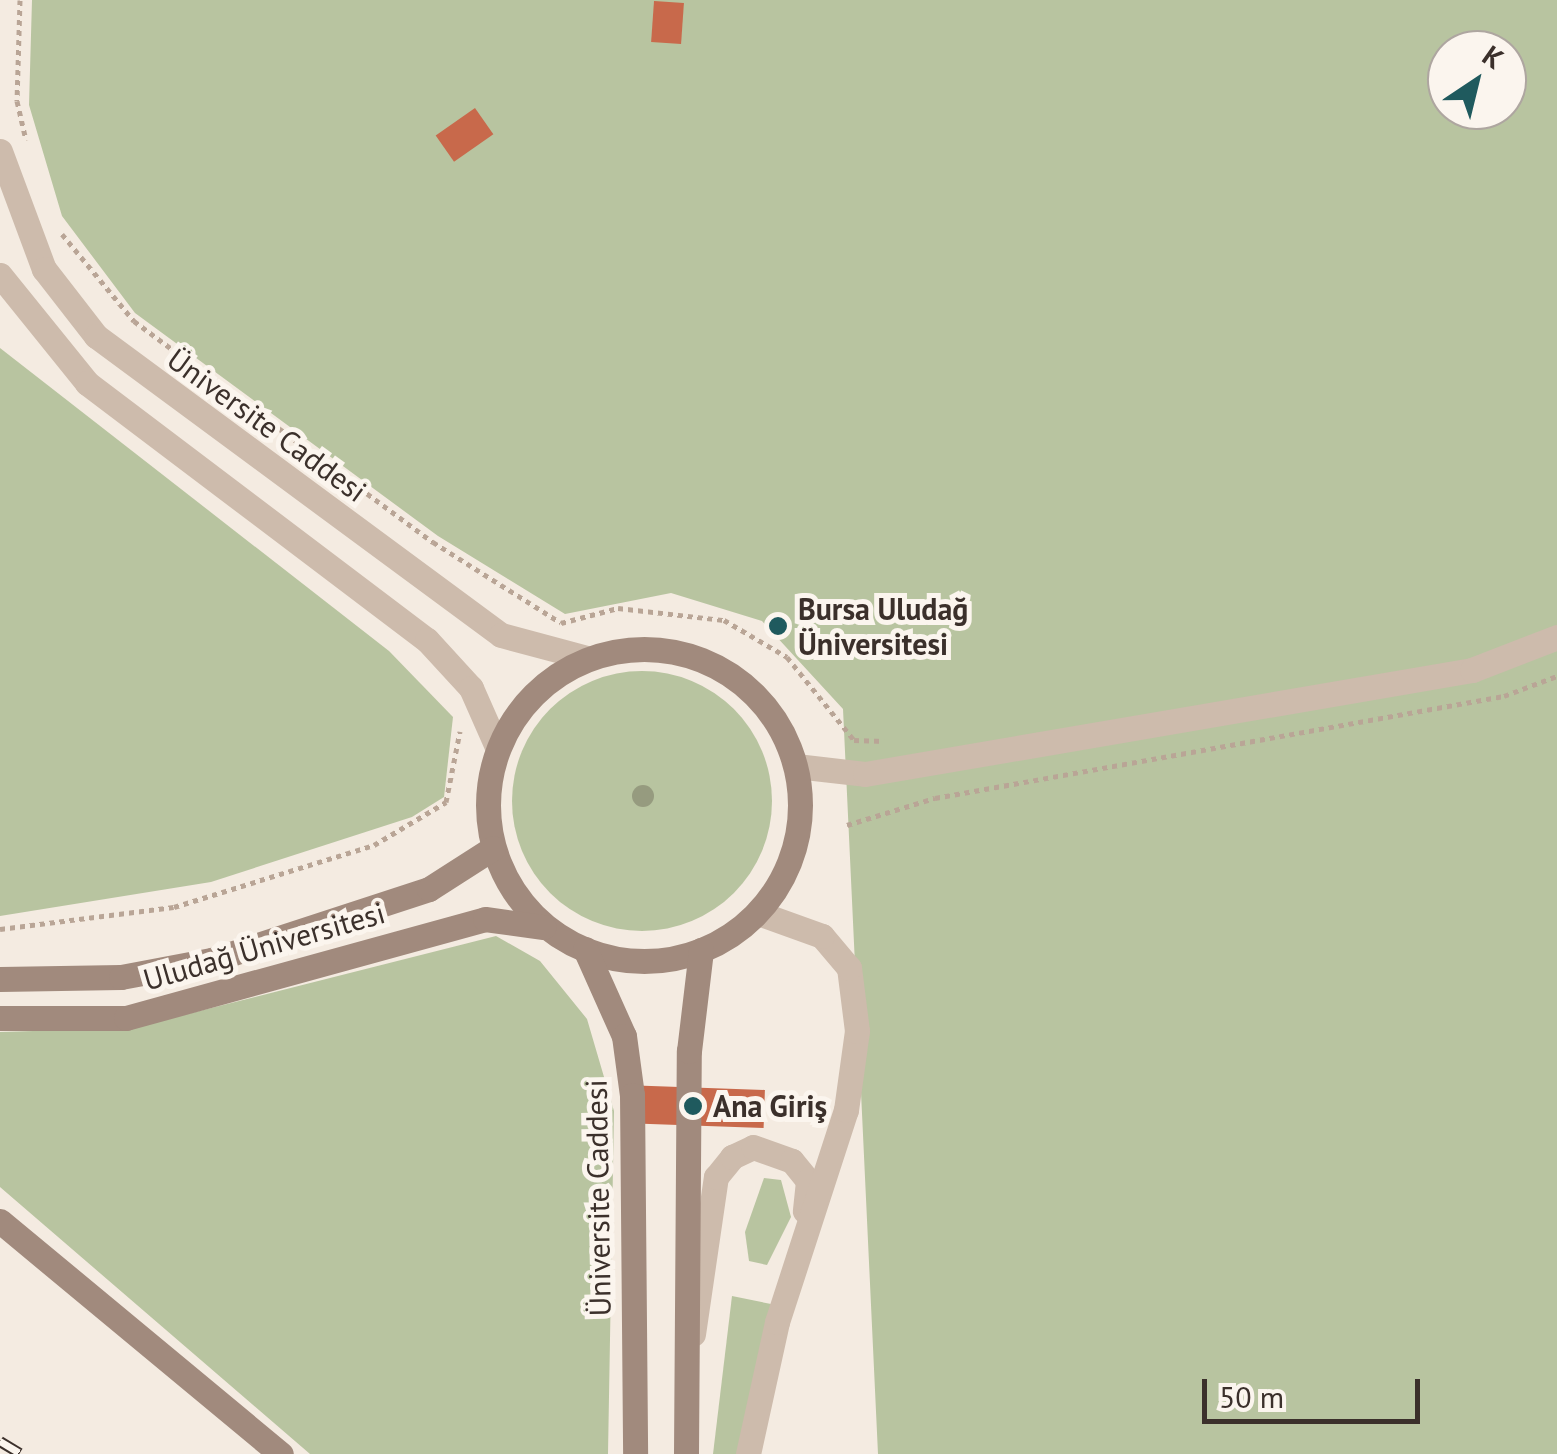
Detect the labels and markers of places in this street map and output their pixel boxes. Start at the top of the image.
place label: Bursa Uludağ Üniversitesi [798,591,968,662]
marker: Bursa Uludağ Üniversitesi [767,615,789,637]
place label: Ana Giriş [713,1088,828,1124]
marker: Ana Giriş [682,1095,704,1117]

